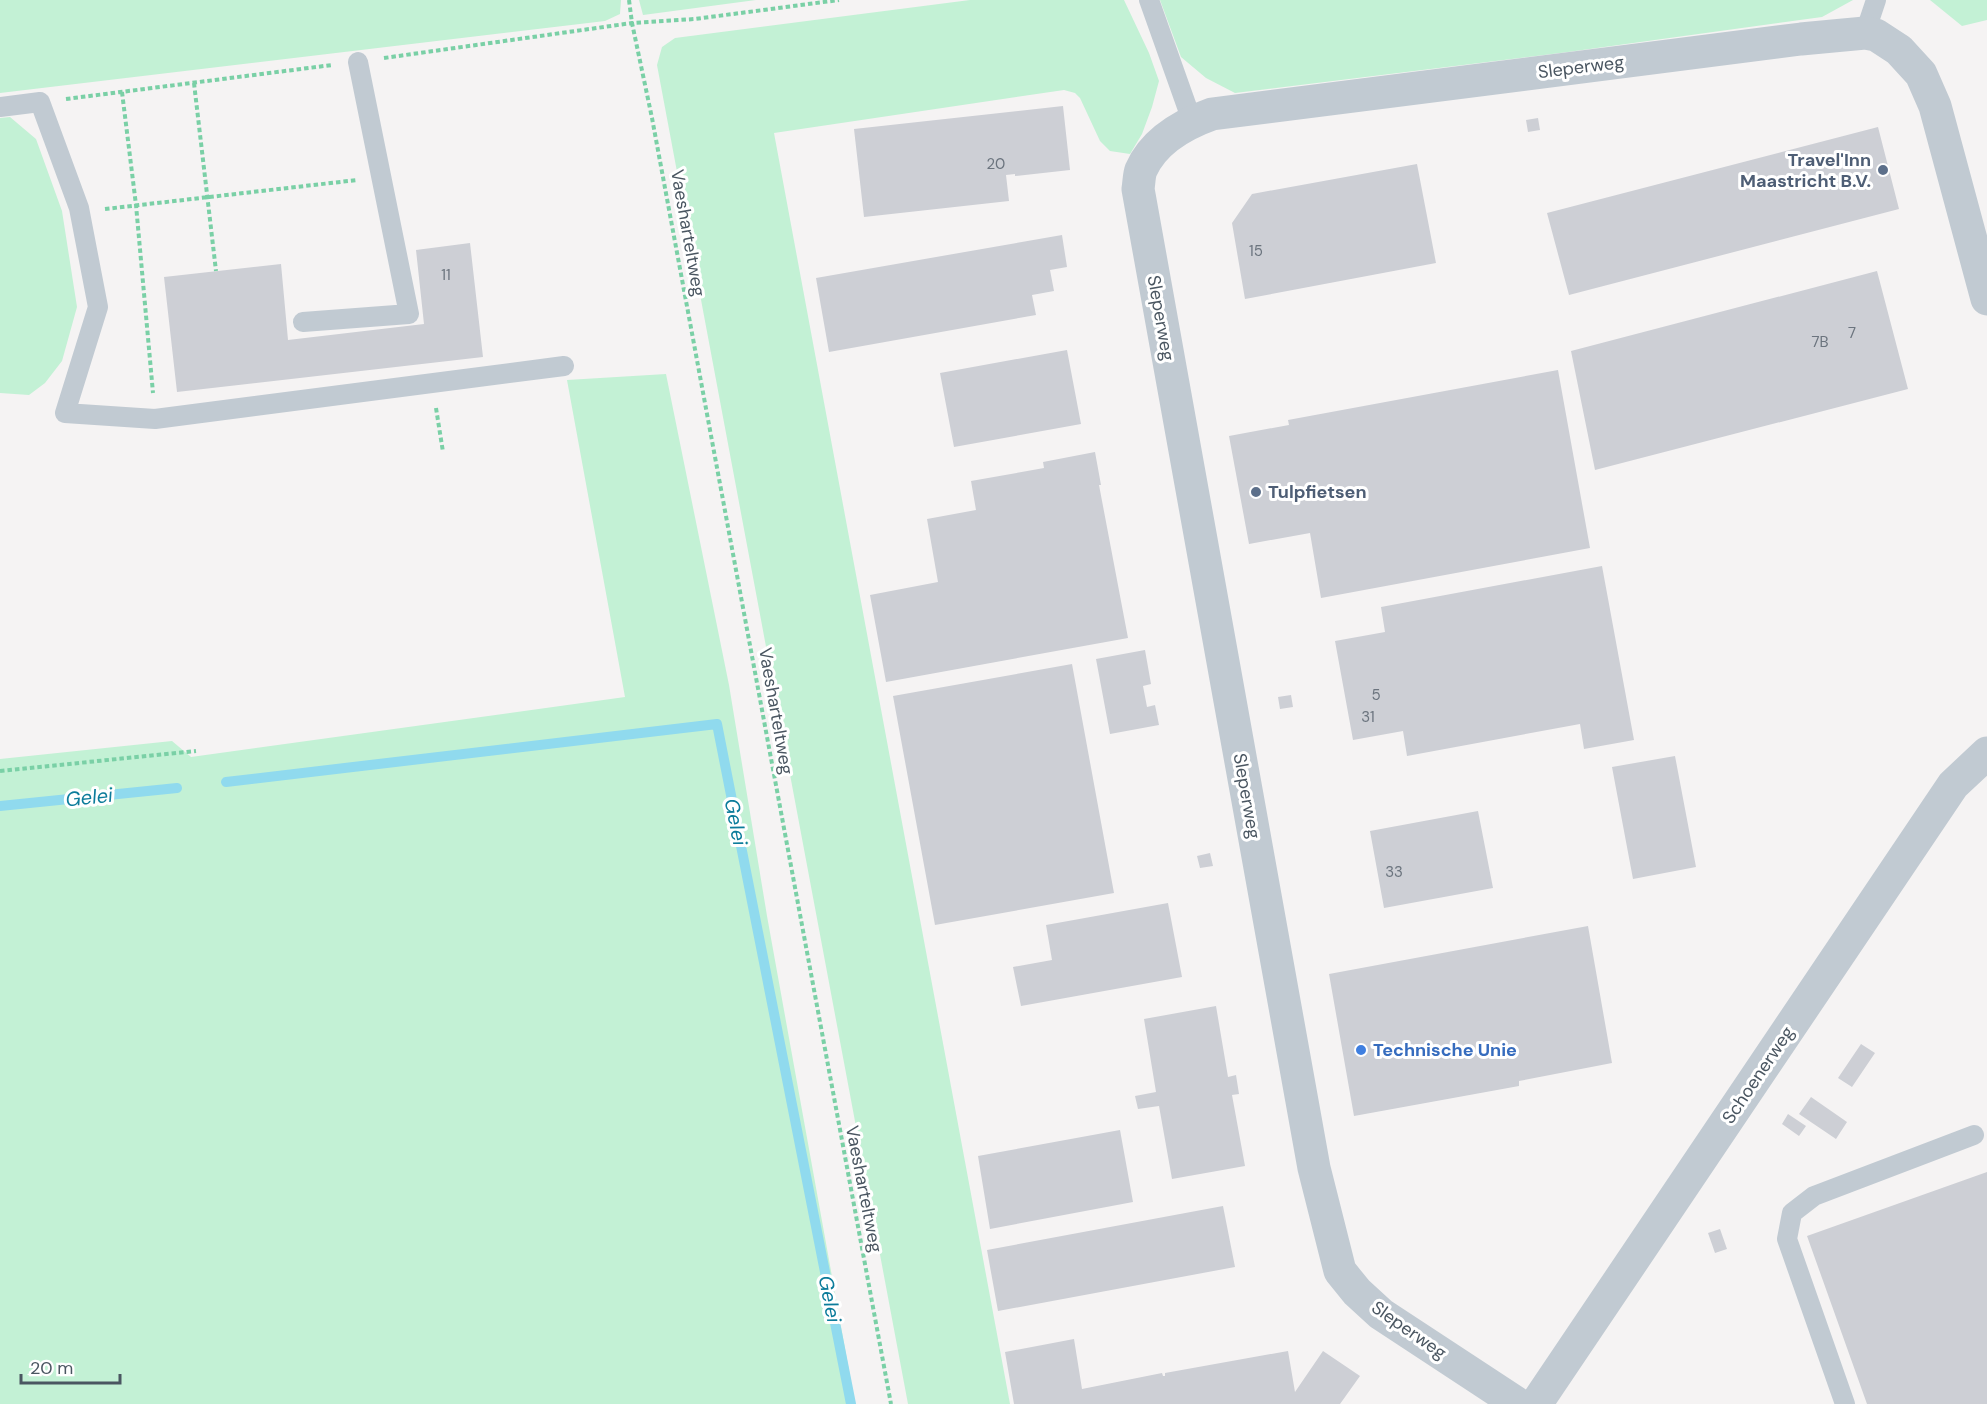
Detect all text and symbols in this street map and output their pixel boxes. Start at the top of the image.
street label: Sleperweg [1537,50,1625,84]
place label: Travel'Inn Maastricht B.V. [1740,148,1871,193]
house number: 20 [987,154,1005,174]
marker: Travel'Inn Maastricht B.V. [1876,163,1890,177]
street label: Vaesharteltweg [665,168,711,298]
house number: 15 [1249,241,1263,261]
house number: 11 [441,265,451,285]
street label: Sleperweg [1142,273,1180,363]
house number: 7 [1848,323,1856,343]
house number: 7B [1811,332,1829,352]
place label: Tulpfietsen [1268,480,1367,504]
marker: Tulpfietsen [1249,485,1263,499]
street label: Vaesharteltweg [753,646,799,776]
house number: 5 [1371,685,1381,705]
house number: 31 [1361,707,1375,727]
street label: Sleperweg [1228,751,1266,841]
water label: Gelei [64,781,115,812]
water label: Gelei [719,796,754,849]
house number: 33 [1385,862,1403,882]
street label: Schoenerweg [1717,1022,1799,1128]
place label: Technische Unie [1373,1038,1517,1062]
marker: Technische Unie [1354,1043,1368,1057]
street label: Vaesharteltweg [840,1124,888,1254]
water label: Gelei [813,1273,848,1326]
street label: Sleperweg [1367,1295,1451,1365]
scale bar [21,1347,120,1385]
text: 20 m [30,1356,73,1380]

